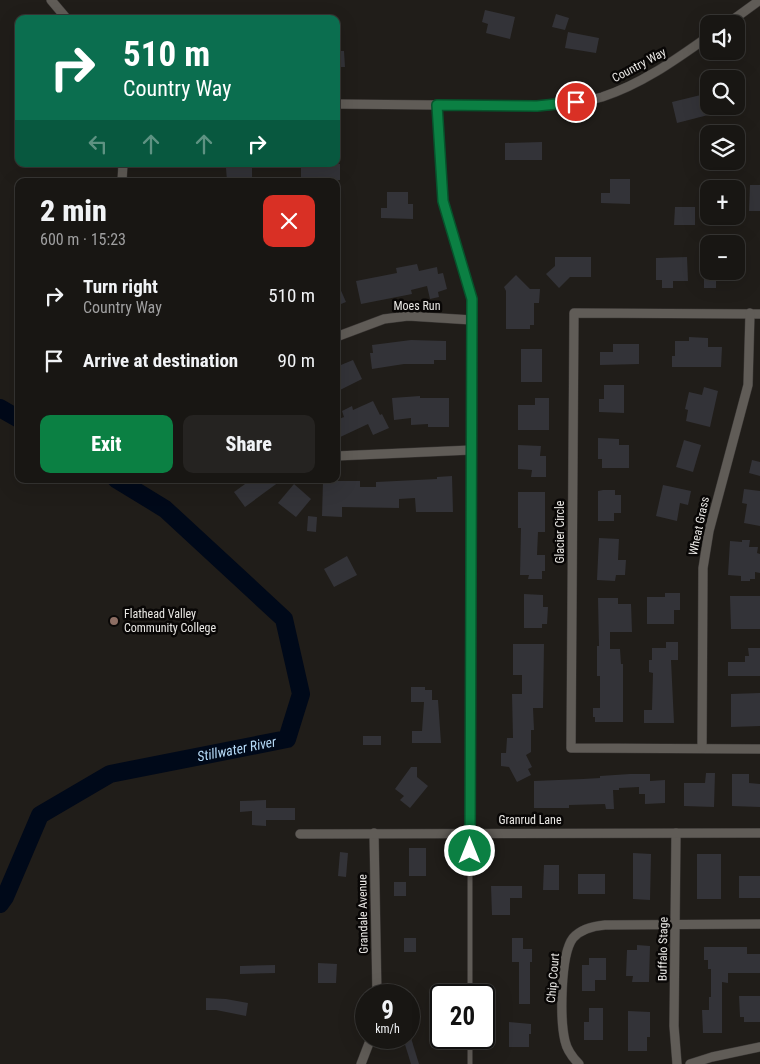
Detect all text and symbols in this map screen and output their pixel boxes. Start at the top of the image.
map controls [700,15,745,280]
button: sound [700,15,745,60]
text: 510 m [123,34,210,75]
icon: right [40,35,105,100]
street label: Country Way [610,45,668,85]
button: search [700,70,745,115]
text: Country Way [123,76,231,101]
pin [555,81,597,123]
icon: arrive [562,88,590,116]
button: layers [700,125,745,170]
icon: left [84,130,112,158]
icon: ahead [137,130,165,158]
icon: ahead [190,130,218,158]
icon: right [243,130,271,158]
button: + [700,180,745,225]
text: 2 min [40,193,107,228]
button: close [263,195,315,247]
text: 600 m · 15:23 [40,230,126,249]
button: − [700,235,745,280]
text: Turn right [83,275,158,298]
icon: right [40,282,68,310]
text: 510 m [268,284,315,307]
text: Country Way [83,298,162,317]
street label: Moes Run [394,299,441,313]
icon: arrive [40,347,68,375]
text: Arrive at destination [83,349,238,372]
text: 90 m [278,349,315,372]
button: Exit [40,415,173,473]
button: Share [183,415,315,473]
street label: Wheat Grass [686,495,712,557]
street label: Glacier Circle [553,500,567,563]
place label: Flathead Valley Community College [124,607,216,635]
marker: Flathead Valley Community College [108,615,120,627]
water label: Stillwater River [196,733,278,765]
street label: Granrud Lane [498,813,562,827]
position arrow [443,824,495,876]
street label: Grandale Avenue [355,874,371,954]
street label: Buffalo Stage [655,916,671,981]
street label: Chip Court [544,952,562,1004]
speed limit sign: 20 [430,984,495,1049]
text: 9 [381,996,394,1025]
text: km/h [375,1022,400,1036]

